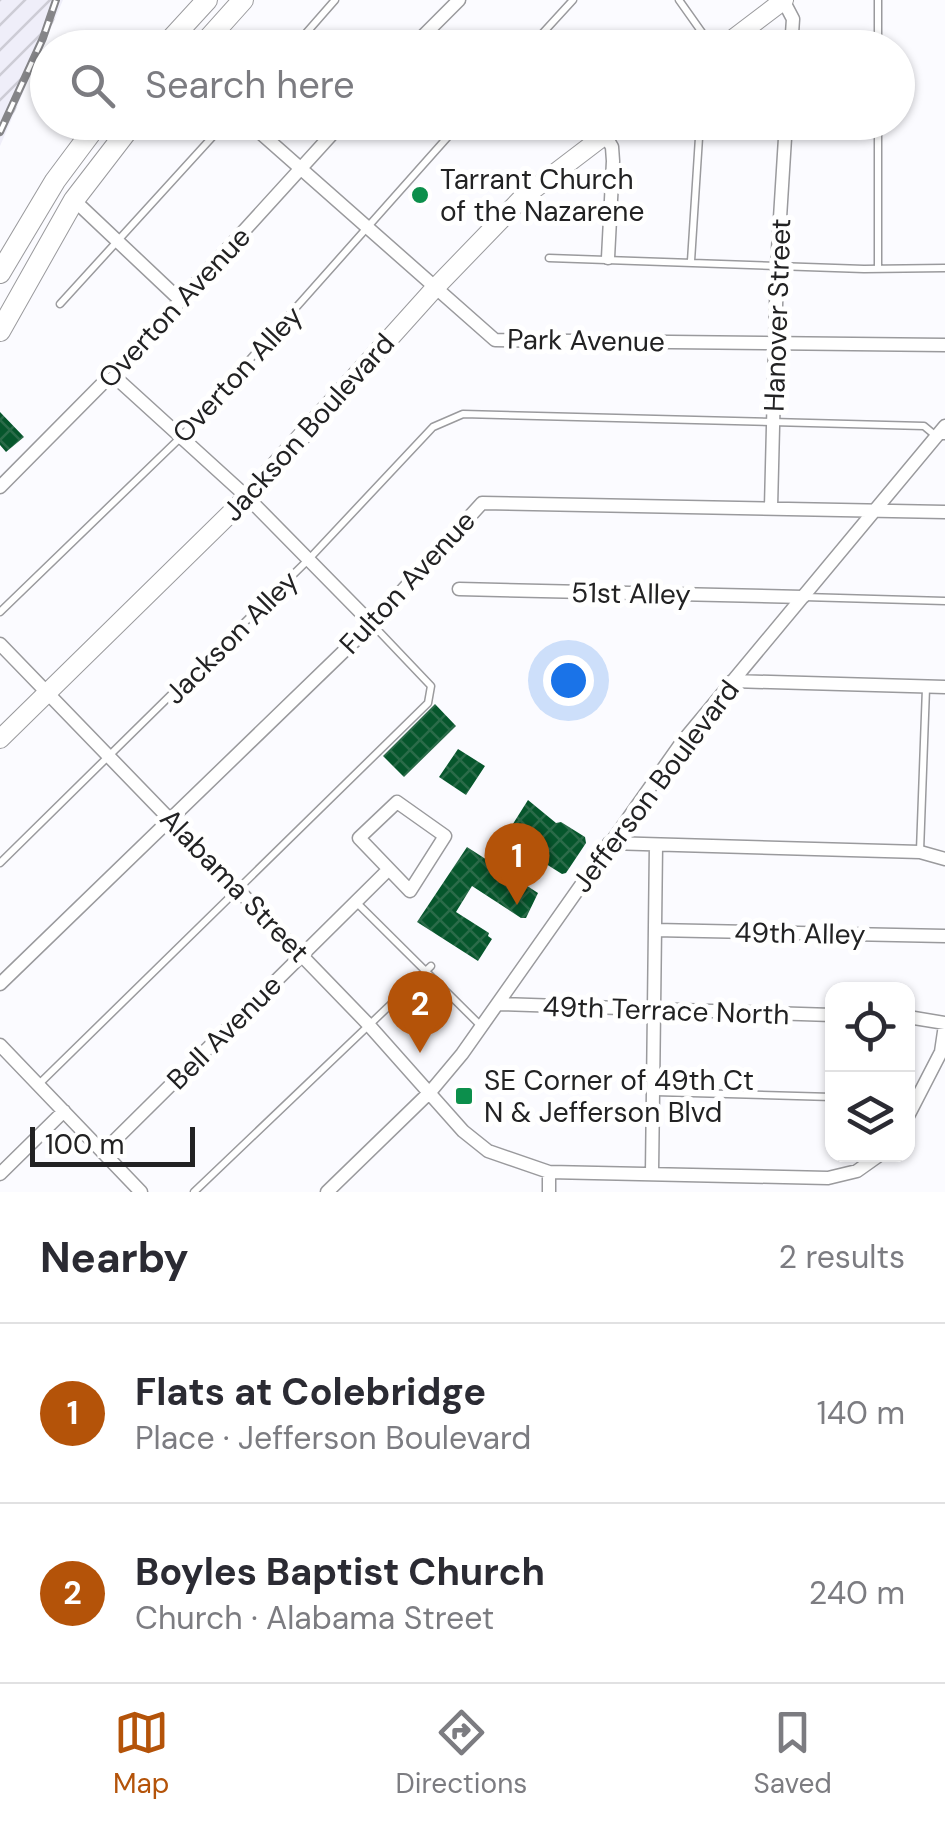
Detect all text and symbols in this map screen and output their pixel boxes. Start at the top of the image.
search box [30,30,915,140]
icon: search [65,58,120,113]
text: Search here [145,60,355,110]
place label: Tarrant Church of the Nazarene [440,161,644,230]
marker: Tarrant Church of the Nazarene [409,184,431,206]
street label: Hanover Street [756,218,799,412]
street label: Overton Avenue [90,219,259,396]
street label: Overton Alley [164,298,310,451]
street label: Park Avenue [507,321,665,360]
street label: Jackson Boulevard [214,326,403,529]
street label: Fulton Avenue [331,503,483,662]
street label: Jackson Alley [156,562,306,712]
street label: 51st Alley [571,574,691,613]
your location [543,655,594,706]
street label: Jefferson Boulevard [563,673,747,900]
street label: Alabama Street [152,801,317,970]
pin: 1 [484,822,550,905]
street label: 49th Alley [734,914,866,953]
street label: Bell Avenue [159,967,290,1098]
pin: 2 [388,970,452,1053]
map controls [825,982,915,1162]
button: locate [825,982,915,1072]
street label: 49th Terrace North [542,988,790,1033]
place label: SE Corner of 49th Ct N & Jefferson Blvd [484,1062,754,1131]
button: layers [825,1072,915,1162]
marker: SE Corner of 49th Ct N & Jefferson Blvd [453,1085,475,1107]
scale bar [30,1122,195,1166]
text: 100 m [45,1126,124,1163]
text: Nearby [40,1230,189,1285]
text: 2 results [779,1236,905,1278]
text: Flats at Colebridge [135,1367,486,1417]
text: 1 [67,1392,78,1434]
text: 140 m [817,1392,905,1434]
text: Place · Jefferson Boulevard [135,1417,531,1459]
text: Boyles Baptist Church [135,1547,545,1597]
text: 2 [63,1572,82,1614]
text: 240 m [809,1572,905,1614]
text: Church · Alabama Street [135,1597,494,1639]
tab: Map [113,1705,169,1802]
tab: Directions [396,1705,527,1802]
tab: Saved [753,1705,832,1802]

